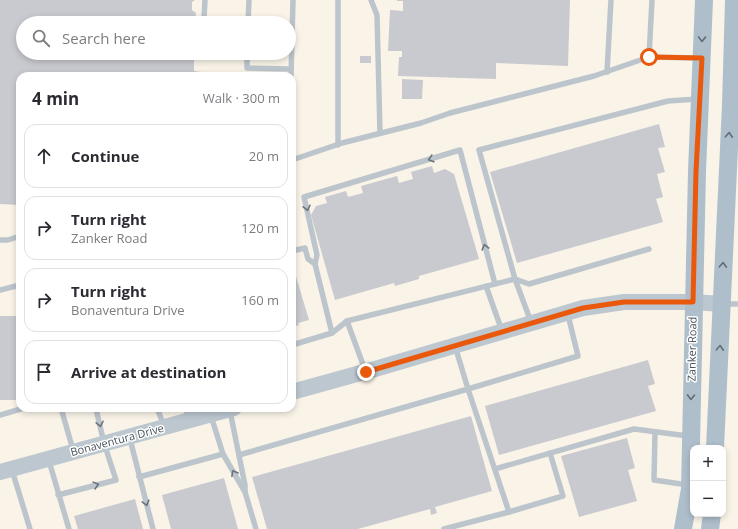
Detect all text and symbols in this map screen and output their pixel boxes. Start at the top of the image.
search box [16,16,296,60]
icon: search [30,27,52,49]
text: Search here [62,28,146,48]
one-way arrow [698,36,707,42]
route start [640,48,658,66]
text: 4 min [32,87,79,110]
text: Walk · 300 m [203,89,280,107]
one-way arrow [725,132,734,138]
icon: ahead [33,145,55,167]
text: Continue [71,146,139,166]
text: 20 m [249,147,279,165]
one-way arrow [428,154,435,163]
one-way arrow [302,205,310,211]
text: Turn right [71,209,146,229]
icon: right [33,217,55,239]
text: 120 m [241,219,279,237]
text: Zanker Road [71,229,147,247]
one-way arrow [481,243,490,250]
one-way arrow [719,262,728,268]
text: Turn right [71,281,146,301]
icon: right [33,289,55,311]
text: 160 m [241,291,279,309]
text: Bonaventura Drive [71,301,185,319]
street label: Zanker Road [683,317,700,381]
one-way arrow [715,345,724,351]
icon: arrive [33,361,55,383]
text: Arrive at destination [71,362,226,382]
route end [357,363,375,381]
one-way arrow [687,394,695,400]
street label: Bonaventura Drive [69,420,165,459]
one-way arrow [95,421,103,427]
map controls [690,445,726,517]
button: + [690,445,726,481]
one-way arrow [231,470,239,477]
button: − [690,481,726,517]
one-way arrow [92,482,99,490]
one-way arrow [141,499,150,506]

